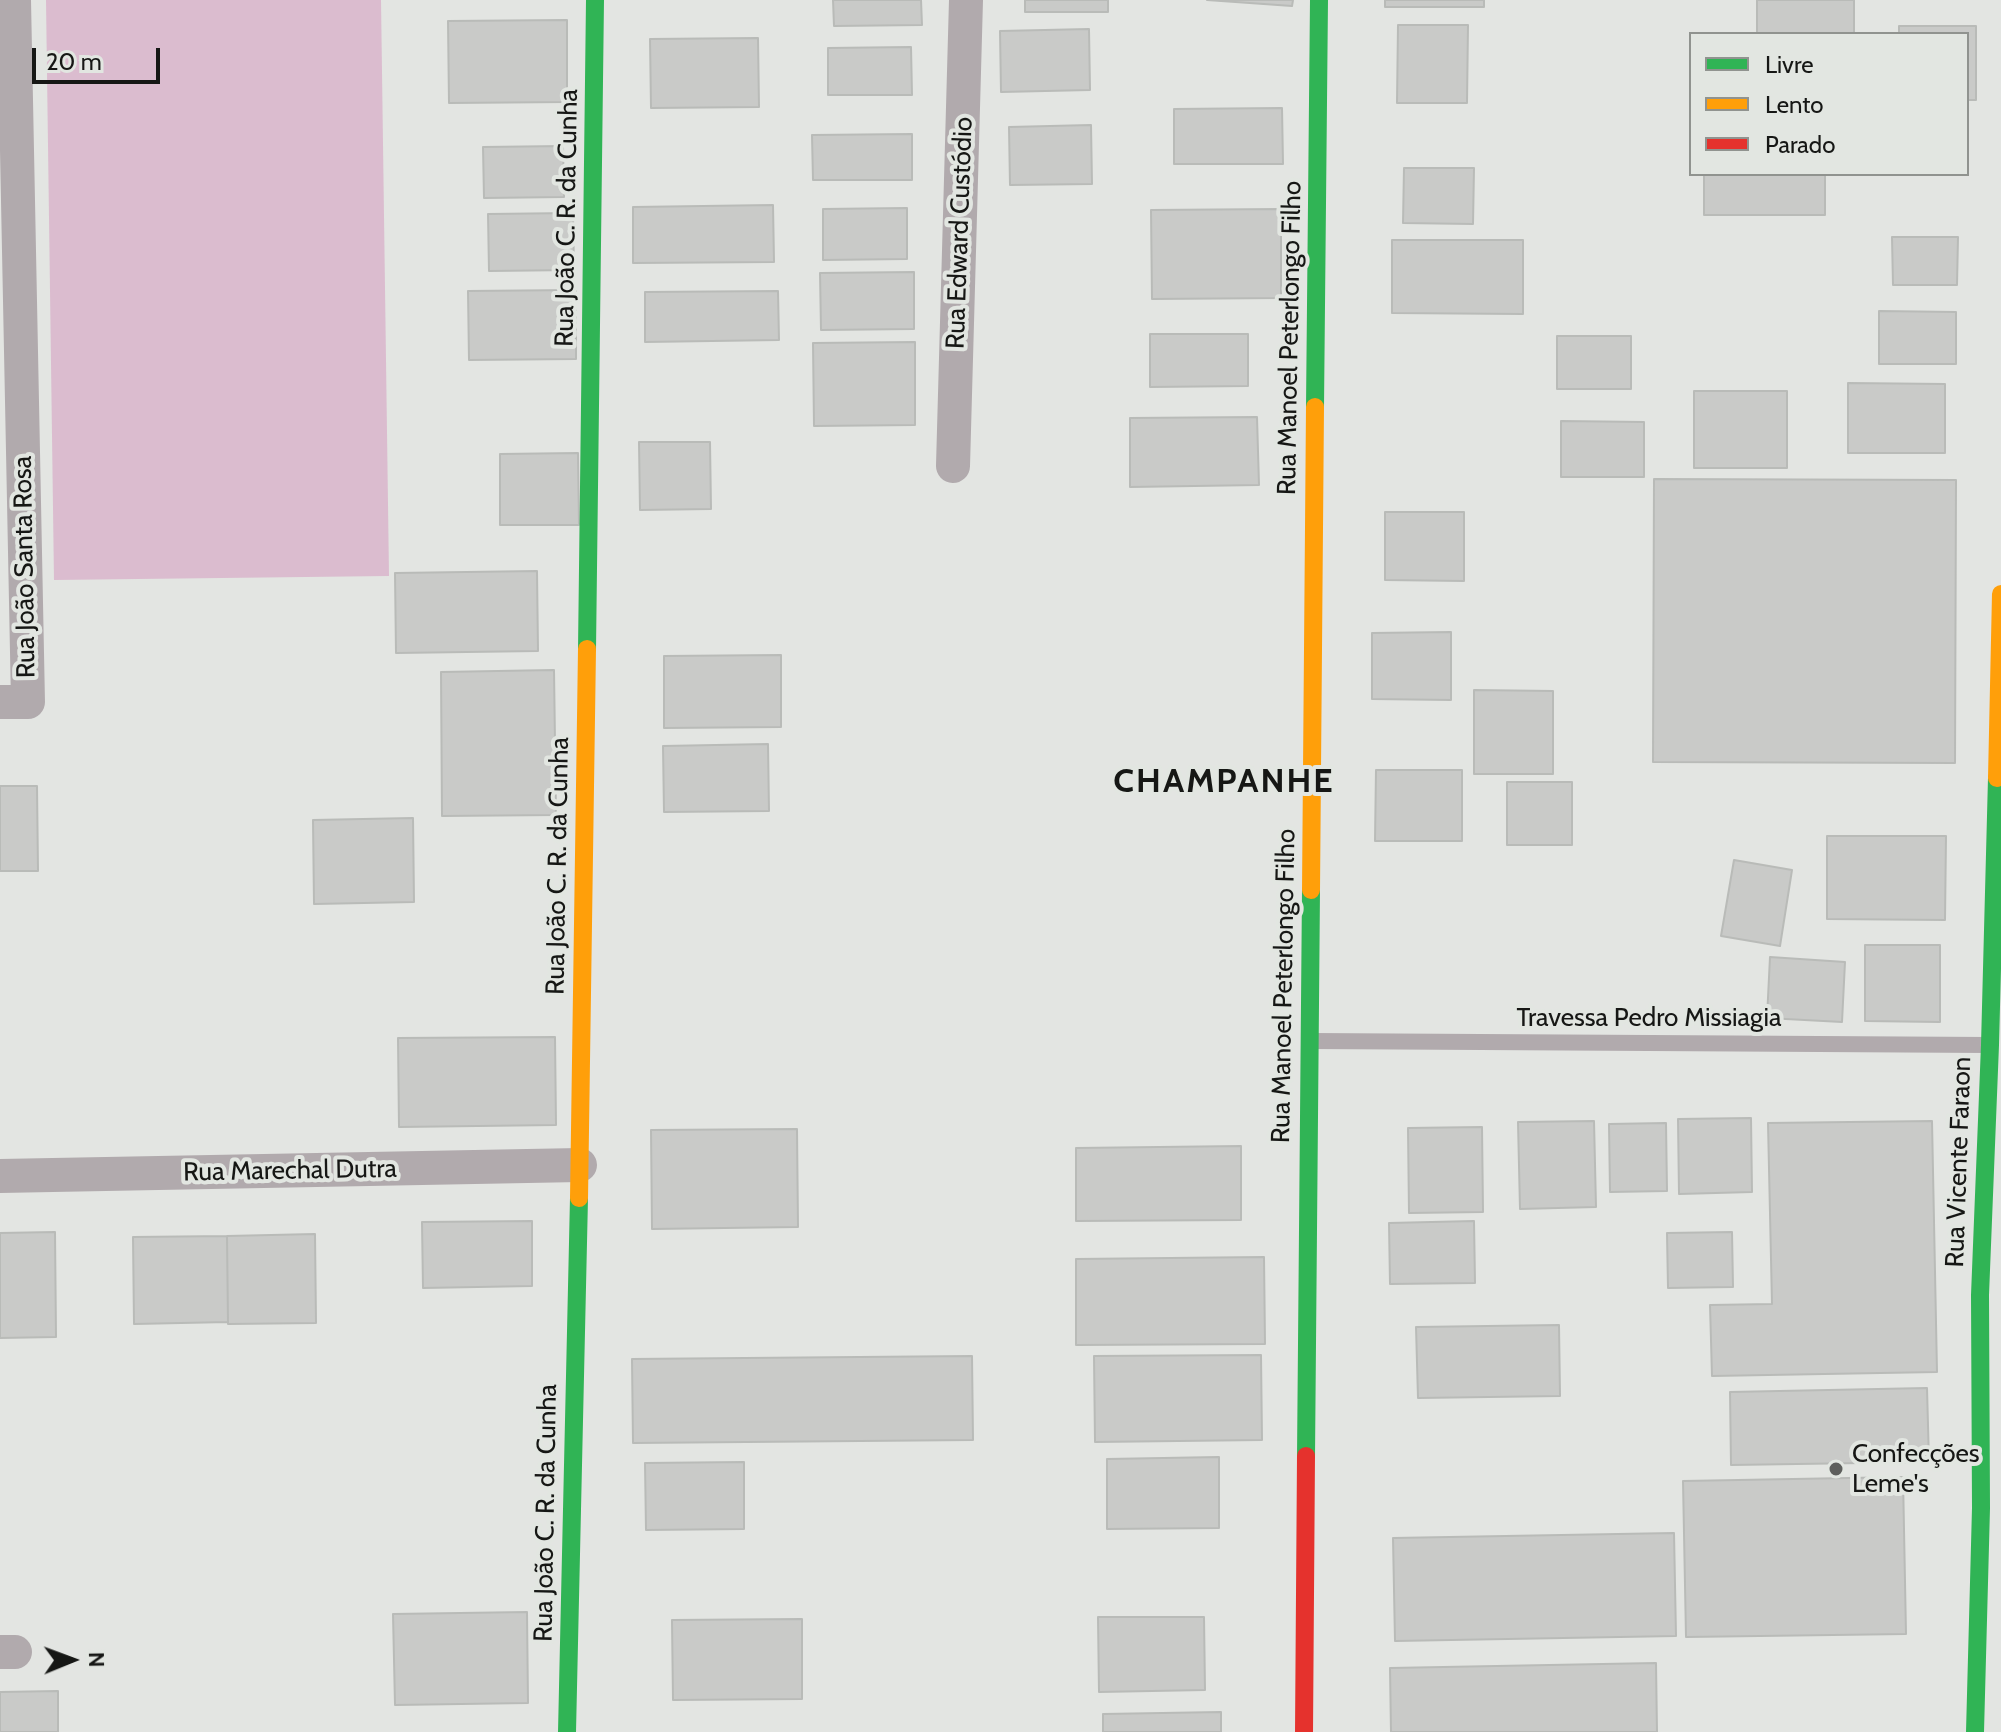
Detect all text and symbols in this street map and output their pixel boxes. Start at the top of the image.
scale bar [36,32,164,82]
legend [1689,32,1969,176]
text: 20 m [46,47,102,76]
text: Livre [1765,50,1813,79]
street label: Rua João C. R. da Cunha [549,89,585,347]
text: Lento [1765,90,1824,119]
street label: Rua Edward Custódio [940,116,980,350]
text: Parado [1765,130,1835,159]
street label: Rua Manoel Peterlongo Filho [1272,181,1308,495]
street label: Rua João Santa Rosa [7,456,43,678]
street label: Rua João C. R. da Cunha [540,737,576,995]
district label: CHAMPANHE [1113,762,1335,802]
street label: Rua Manoel Peterlongo Filho [1266,829,1302,1143]
street label: Travessa Pedro Missiagia [1517,1002,1781,1034]
street label: Rua Vicente Faraon [1940,1056,1978,1268]
street label: Rua Marechal Dutra [183,1154,397,1188]
street label: Rua João C. R. da Cunha [528,1384,564,1642]
place label: Confecções Leme's [1852,1438,1980,1500]
marker: Confecções Leme's [1827,1460,1845,1478]
north arrow [32,1620,112,1700]
text: N [83,1652,110,1668]

